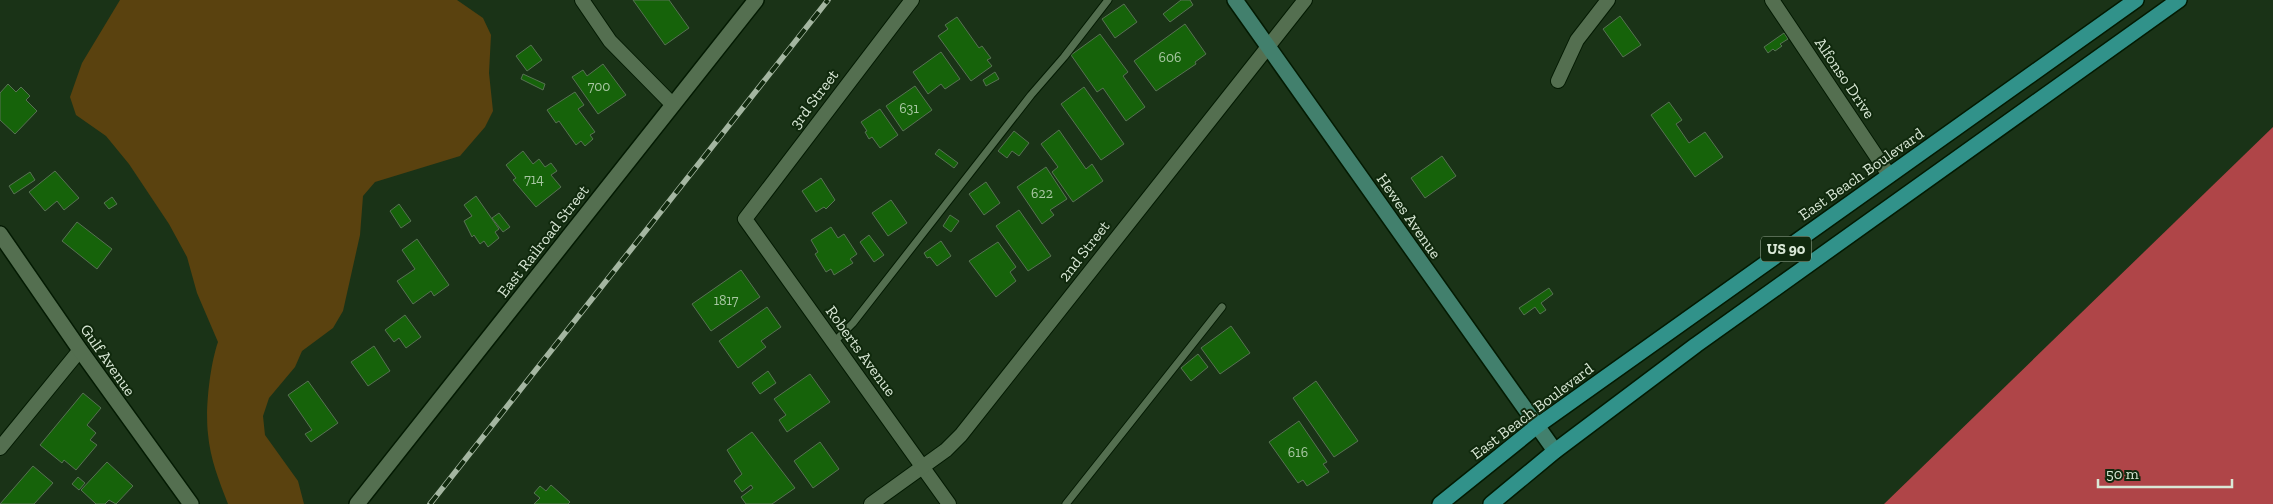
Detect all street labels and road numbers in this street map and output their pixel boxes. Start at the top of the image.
street label: Alfonso Drive [1811,34,1879,122]
street label: 3rd Street [786,66,842,132]
street label: East Beach Boulevard [1795,124,1927,224]
street label: Hewes Avenue [1373,170,1445,262]
street label: East Railroad Street [493,181,593,301]
street label: 2nd Street [1054,217,1114,285]
road number: US 90 [1761,236,1811,262]
street label: Roberts Avenue [822,302,900,400]
street label: Gulf Avenue [76,320,140,400]
street label: East Beach Boulevard [1467,359,1597,463]

